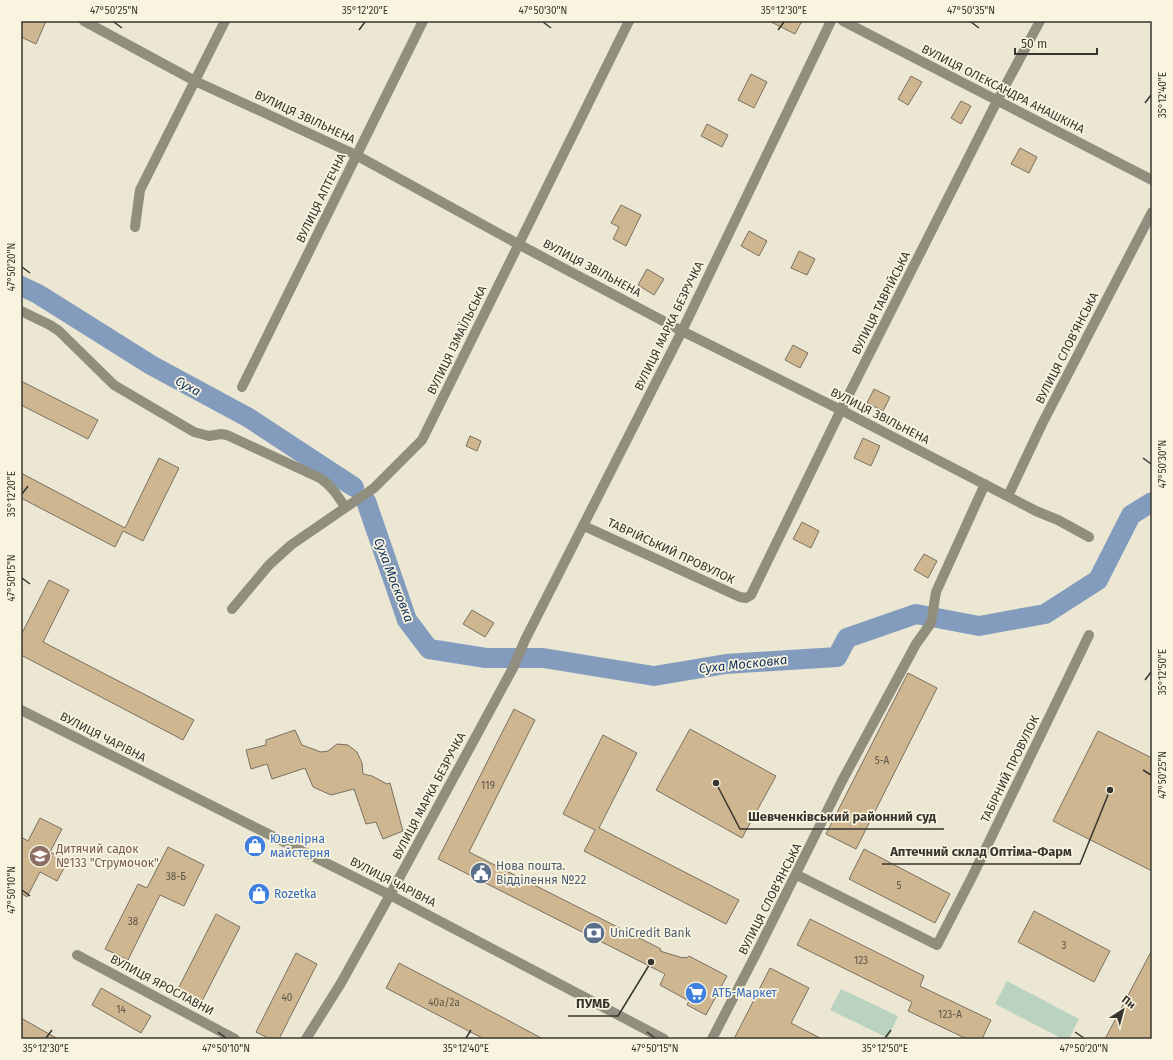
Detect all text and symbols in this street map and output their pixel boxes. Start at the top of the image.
text: 47°50'25"N [90,5,138,17]
text: 35°12'20"E [342,5,388,17]
text: 47°50'30"N [519,5,567,17]
text: 35°12'30"E [761,5,807,17]
text: 47°50'35"N [947,5,995,17]
scale bar [1015,30,1097,56]
text: 50 m [1021,37,1047,51]
street label: ВУЛИЦЯ ОЛЕКСАНДРА АНАШКІНА [919,42,1087,136]
text: 35°12'40"E [1157,72,1169,118]
street label: ВУЛИЦЯ ЗВІЛЬНЕНА [253,88,358,146]
street label: ВУЛИЦЯ АПТЕЧНА [293,151,349,245]
street label: ВУЛИЦЯ ЗВІЛЬНЕНА [540,236,644,300]
text: 47°50'20"N [6,243,18,291]
street label: ВУЛИЦЯ ТАВРІЙСЬКА [848,249,913,357]
street label: ВУЛИЦЯ МАРКА БЕЗРУЧКА [632,259,706,393]
street label: ВУЛИЦЯ ІЗМАЇЛЬСЬКА [424,283,490,397]
street label: ВУЛИЦЯ СЛОВ’ЯНСЬКА [1033,290,1101,406]
water label: Суха [173,373,203,399]
street label: ВУЛИЦЯ ЗВІЛЬНЕНА [828,385,932,447]
text: 47°50'30"N [1157,440,1169,488]
text: 35°12'20"E [6,471,18,517]
street label: ТАВРІЙСЬКИЙ ПРОВУЛОК [605,514,737,587]
water label: Суха Московка [371,536,417,624]
text: 47°50'15"N [6,554,18,602]
text: 35°12'50"E [1157,649,1169,695]
water label: Суха Московка [698,652,788,676]
street label: ВУЛИЦЯ ЧАРІВНА [58,709,149,765]
street label: ТАБІРНИЙ ПРОВУЛОК [977,713,1042,825]
street label: ВУЛИЦЯ МАРКА БЕЗРУЧКА [389,730,469,862]
text: 47°50'25"N [1157,751,1169,799]
house number: 5-А [875,755,890,767]
house number: 119 [481,780,495,792]
callout: Шевченківський районний суд [740,804,944,829]
text: Шевченківський районний суд [748,809,937,824]
place label: Ювелірна майстерня [270,832,330,860]
shop icon: Ювелірна майстерня [242,833,268,859]
callout: Аптечний склад Оптіма-Фарм [882,839,1080,864]
street label: ВУЛИЦЯ СЛОВ’ЯНСЬКА [736,841,804,957]
place label: Дитячий садок №133 "Струмочок" [55,842,159,870]
school or university icon: Дитячий садок №133 "Струмочок" [27,843,53,869]
text: Аптечний склад Оптіма-Фарм [889,844,1072,859]
street label: ВУЛИЦЯ ЧАРІВНА [348,854,439,910]
place label: Нова пошта. Відділення №22 [496,859,586,887]
public building icon: Нова пошта. Відділення №22 [468,860,494,886]
text: 47°50'10"N [6,866,18,914]
house number: 38-Б [166,871,186,883]
house number: 5 [896,880,902,892]
shop icon: Rozetka [246,881,272,907]
place label: Rozetka [274,887,317,901]
house number: 38 [128,916,139,928]
bank icon: UniCredit Bank [581,920,607,946]
place label: UniCredit Bank [610,926,692,940]
house number: 3 [1062,940,1067,952]
street label: ВУЛИЦЯ ЯРОСЛАВНИ [108,952,216,1018]
house number: 123 [854,955,868,967]
supermarket icon: АТБ-Маркет [683,980,709,1006]
place label: АТБ-Маркет [712,986,778,1000]
north arrow [1103,990,1143,1030]
callout: ПУМБ [568,991,618,1016]
house number: 40 [282,992,293,1004]
text: Пн [1119,993,1138,1012]
text: ПУМБ [576,996,610,1011]
house number: 40а/2а [428,997,460,1009]
house number: 14 [116,1004,127,1016]
house number: 123-А [938,1009,962,1021]
text: 35°12'30"E [23,1043,69,1055]
text: 47°50'10"N [202,1043,250,1055]
text: 35°12'40"E [443,1043,489,1055]
text: 47°50'15"N [631,1043,679,1055]
text: 35°12'50"E [862,1043,908,1055]
text: 47°50'20"N [1060,1043,1108,1055]

